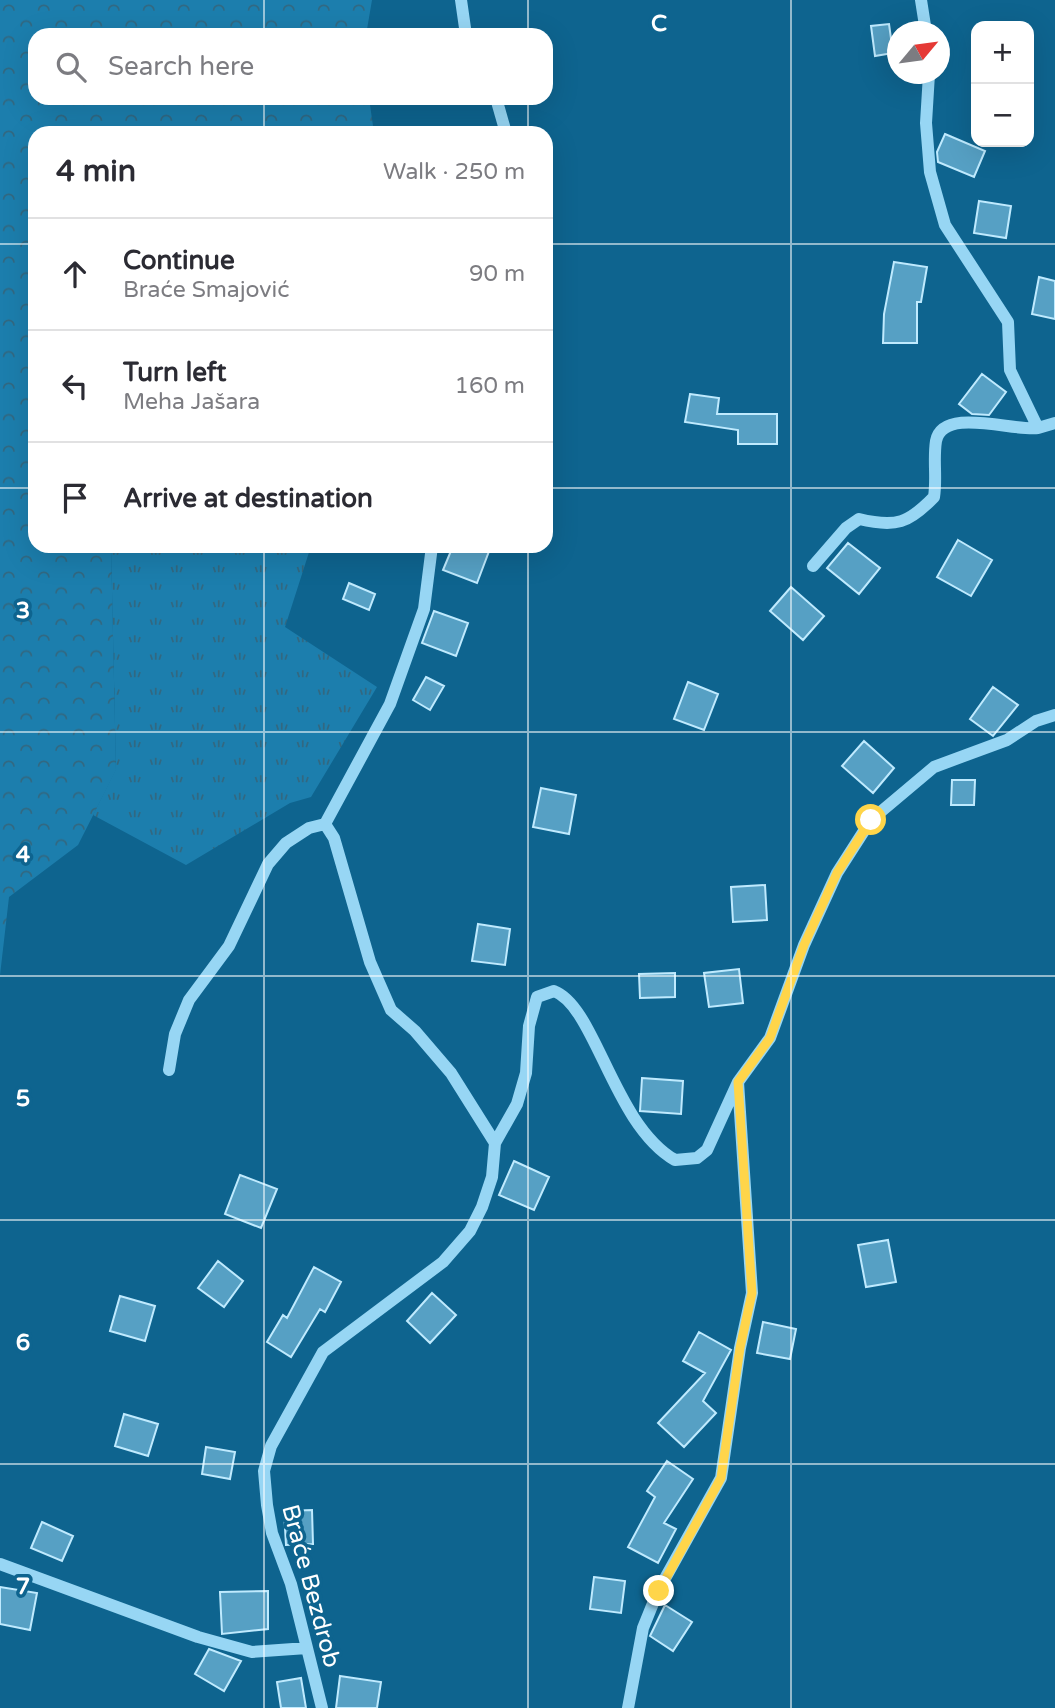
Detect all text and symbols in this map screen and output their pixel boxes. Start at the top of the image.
text: C [651,10,667,38]
north arrow [887,21,950,84]
map controls [971,21,1034,147]
button: + [971,21,1034,84]
search box [28,28,553,105]
icon: search [52,48,90,86]
text: Search here [108,51,254,82]
button: − [971,84,1034,147]
text: 4 min [56,153,136,190]
text: Walk · 250 m [383,158,525,186]
text: Continue [123,245,235,276]
icon: ahead [56,255,94,293]
text: 90 m [469,260,525,288]
text: Braće Smajović [123,276,290,304]
text: Turn left [123,357,226,388]
icon: left [56,367,94,405]
text: 160 m [455,372,525,400]
text: Meha Jašara [123,388,260,416]
icon: arrive [56,479,94,517]
text: Arrive at destination [123,483,373,514]
text: 3 [16,597,30,625]
route start [855,804,886,835]
text: 4 [16,841,31,869]
text: 5 [16,1085,30,1113]
text: 6 [16,1329,30,1357]
street label: Braće Bezdrob [275,1501,347,1671]
text: 7 [16,1573,30,1601]
route end [643,1575,674,1606]

